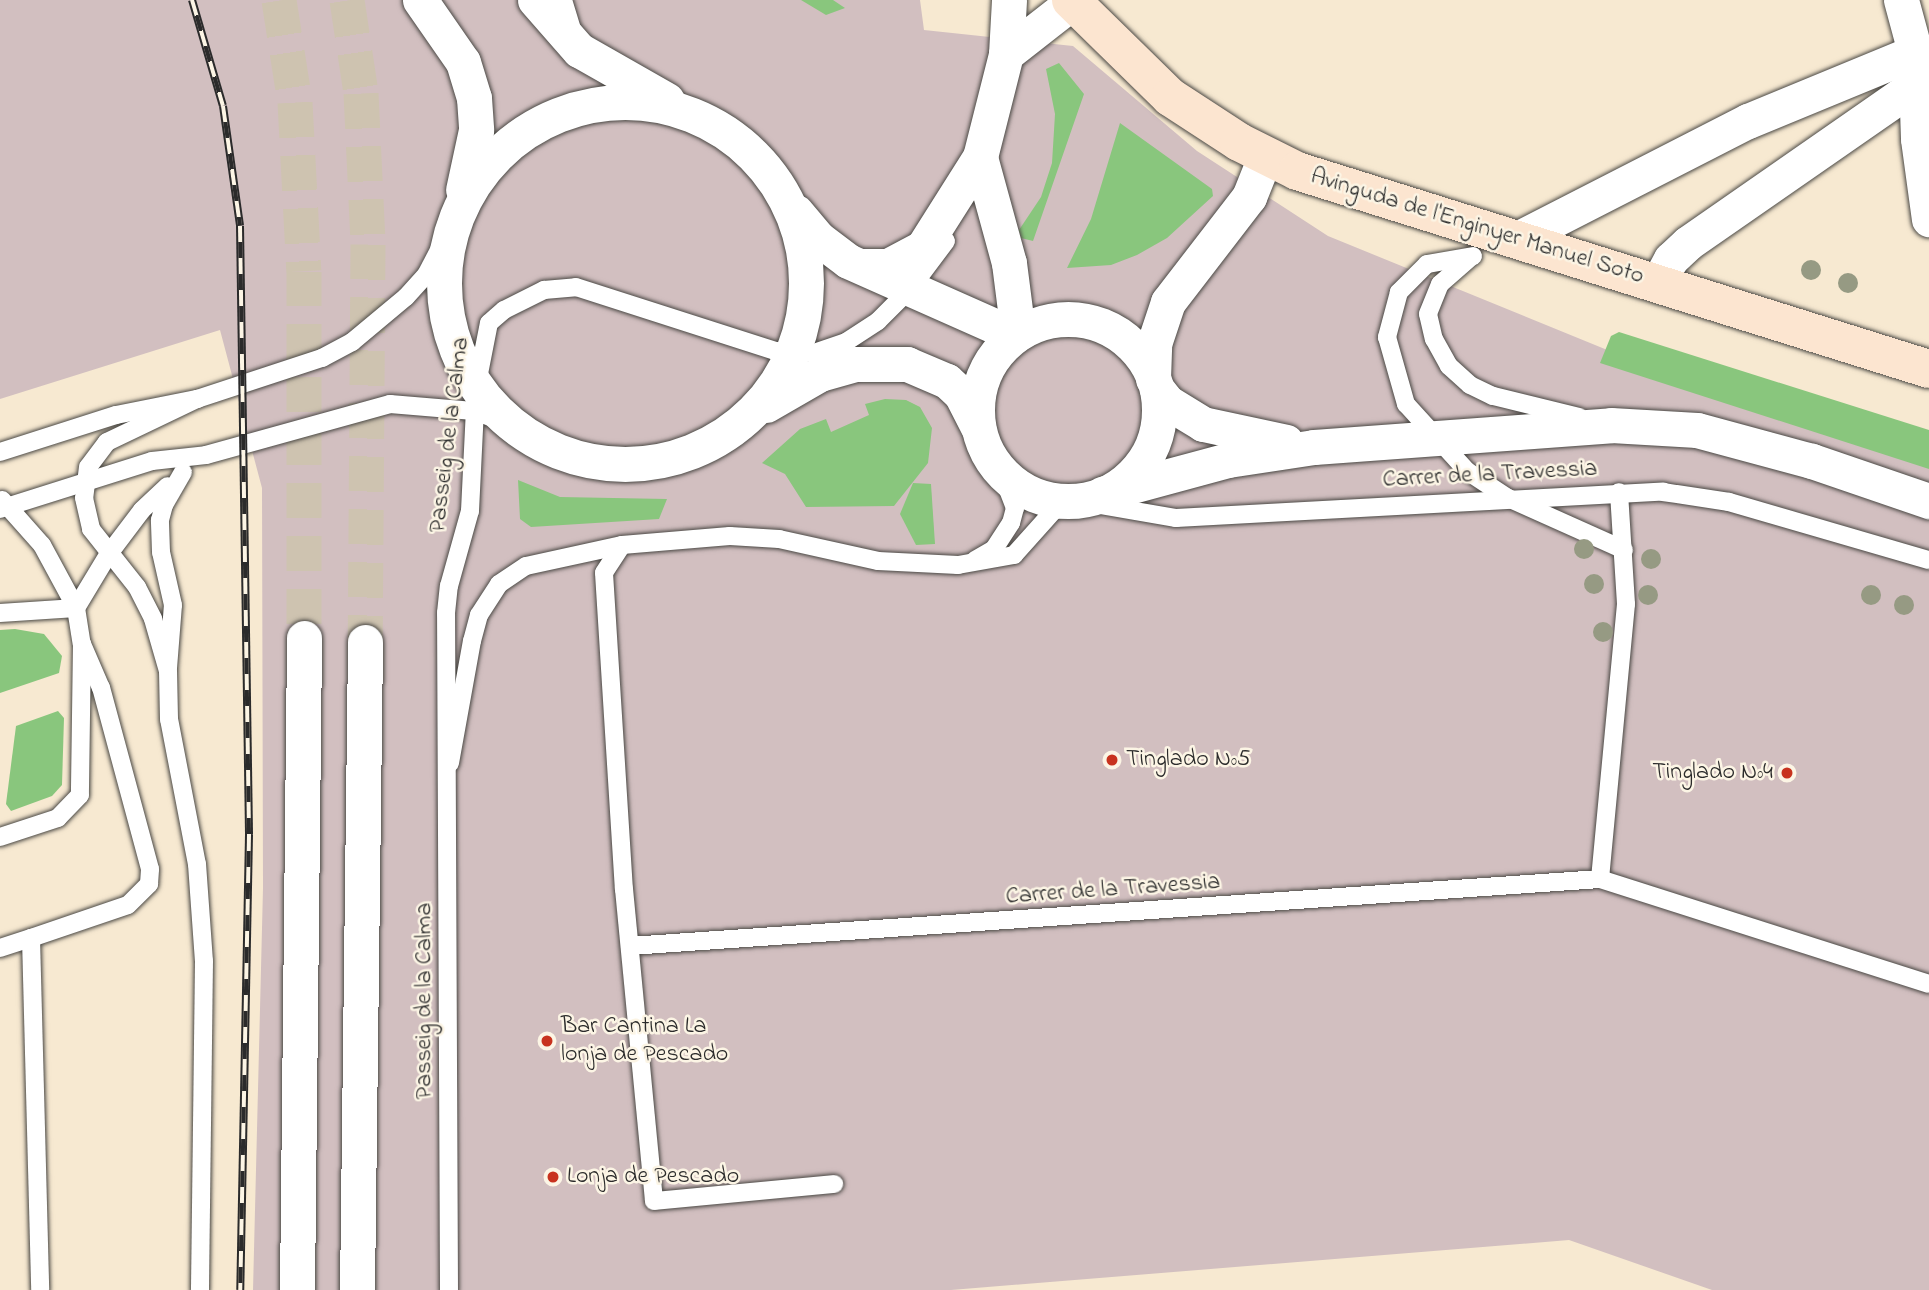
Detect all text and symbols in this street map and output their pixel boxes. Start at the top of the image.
street label: Avinguda de l'Enginyer Manuel Soto [1307,163,1647,291]
street label: Passeig de la Calma [424,336,476,534]
street label: Carrer de la Travessia [1382,455,1598,495]
place label: Tinglado Nº5 [1126,746,1251,774]
marker: Tinglado Nº5 [1104,752,1120,768]
place label: Tinglado Nº4 [1652,759,1773,787]
marker: Tinglado Nº4 [1779,765,1795,781]
street label: Carrer de la Travessia [1005,868,1221,912]
street label: Passeig de la Calma [411,903,439,1099]
place label: Bar Cantina La lonja de Pescado [561,1013,728,1069]
marker: Bar Cantina La lonja de Pescado [539,1033,555,1049]
place label: Lonja de Pescado [567,1163,739,1191]
marker: Lonja de Pescado [545,1169,561,1185]

